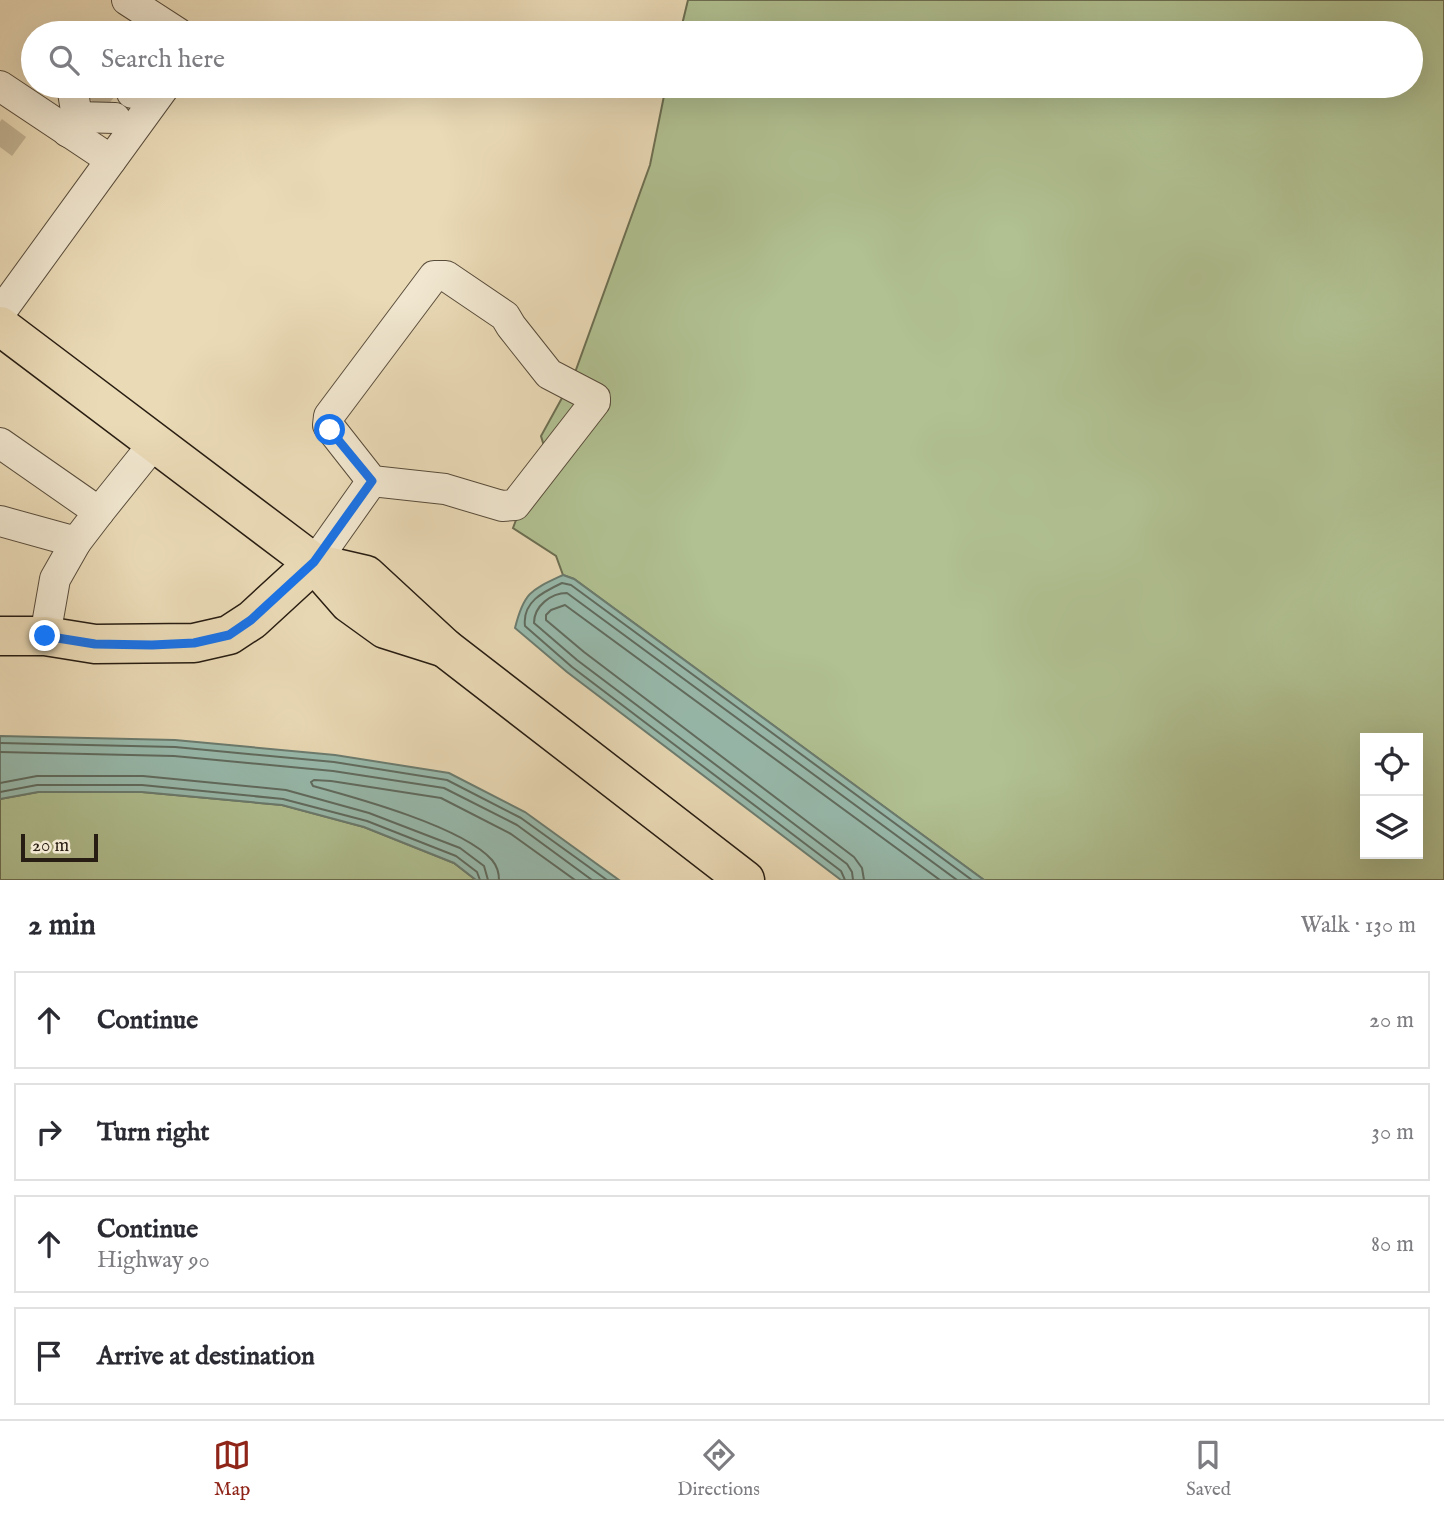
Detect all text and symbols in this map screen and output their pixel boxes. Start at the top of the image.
search box [21,21,1423,98]
icon: search [45,41,83,79]
text: Search here [101,43,225,76]
route start [314,414,345,445]
route end [29,620,60,651]
map controls [1360,733,1423,859]
button: locate [1360,733,1423,796]
button: layers [1360,796,1423,859]
scale bar [21,831,98,863]
text: 20 m [32,834,69,858]
text: 2 min [28,907,96,945]
text: Walk · 130 m [1301,911,1416,940]
icon: ahead [30,1001,68,1039]
text: Continue [97,1004,198,1037]
text: 20 m [1369,1006,1414,1035]
icon: right [30,1113,68,1151]
text: Turn right [97,1116,210,1149]
text: 30 m [1371,1118,1414,1147]
text: Continue [97,1213,198,1246]
icon: ahead [30,1225,68,1263]
text: 80 m [1371,1230,1414,1259]
text: Highway 90 [97,1246,210,1275]
icon: arrive [30,1337,68,1375]
text: Arrive at destination [97,1340,315,1373]
tab: Map [213,1436,251,1502]
tab: Directions [677,1436,760,1502]
tab: Saved [1186,1436,1231,1502]

